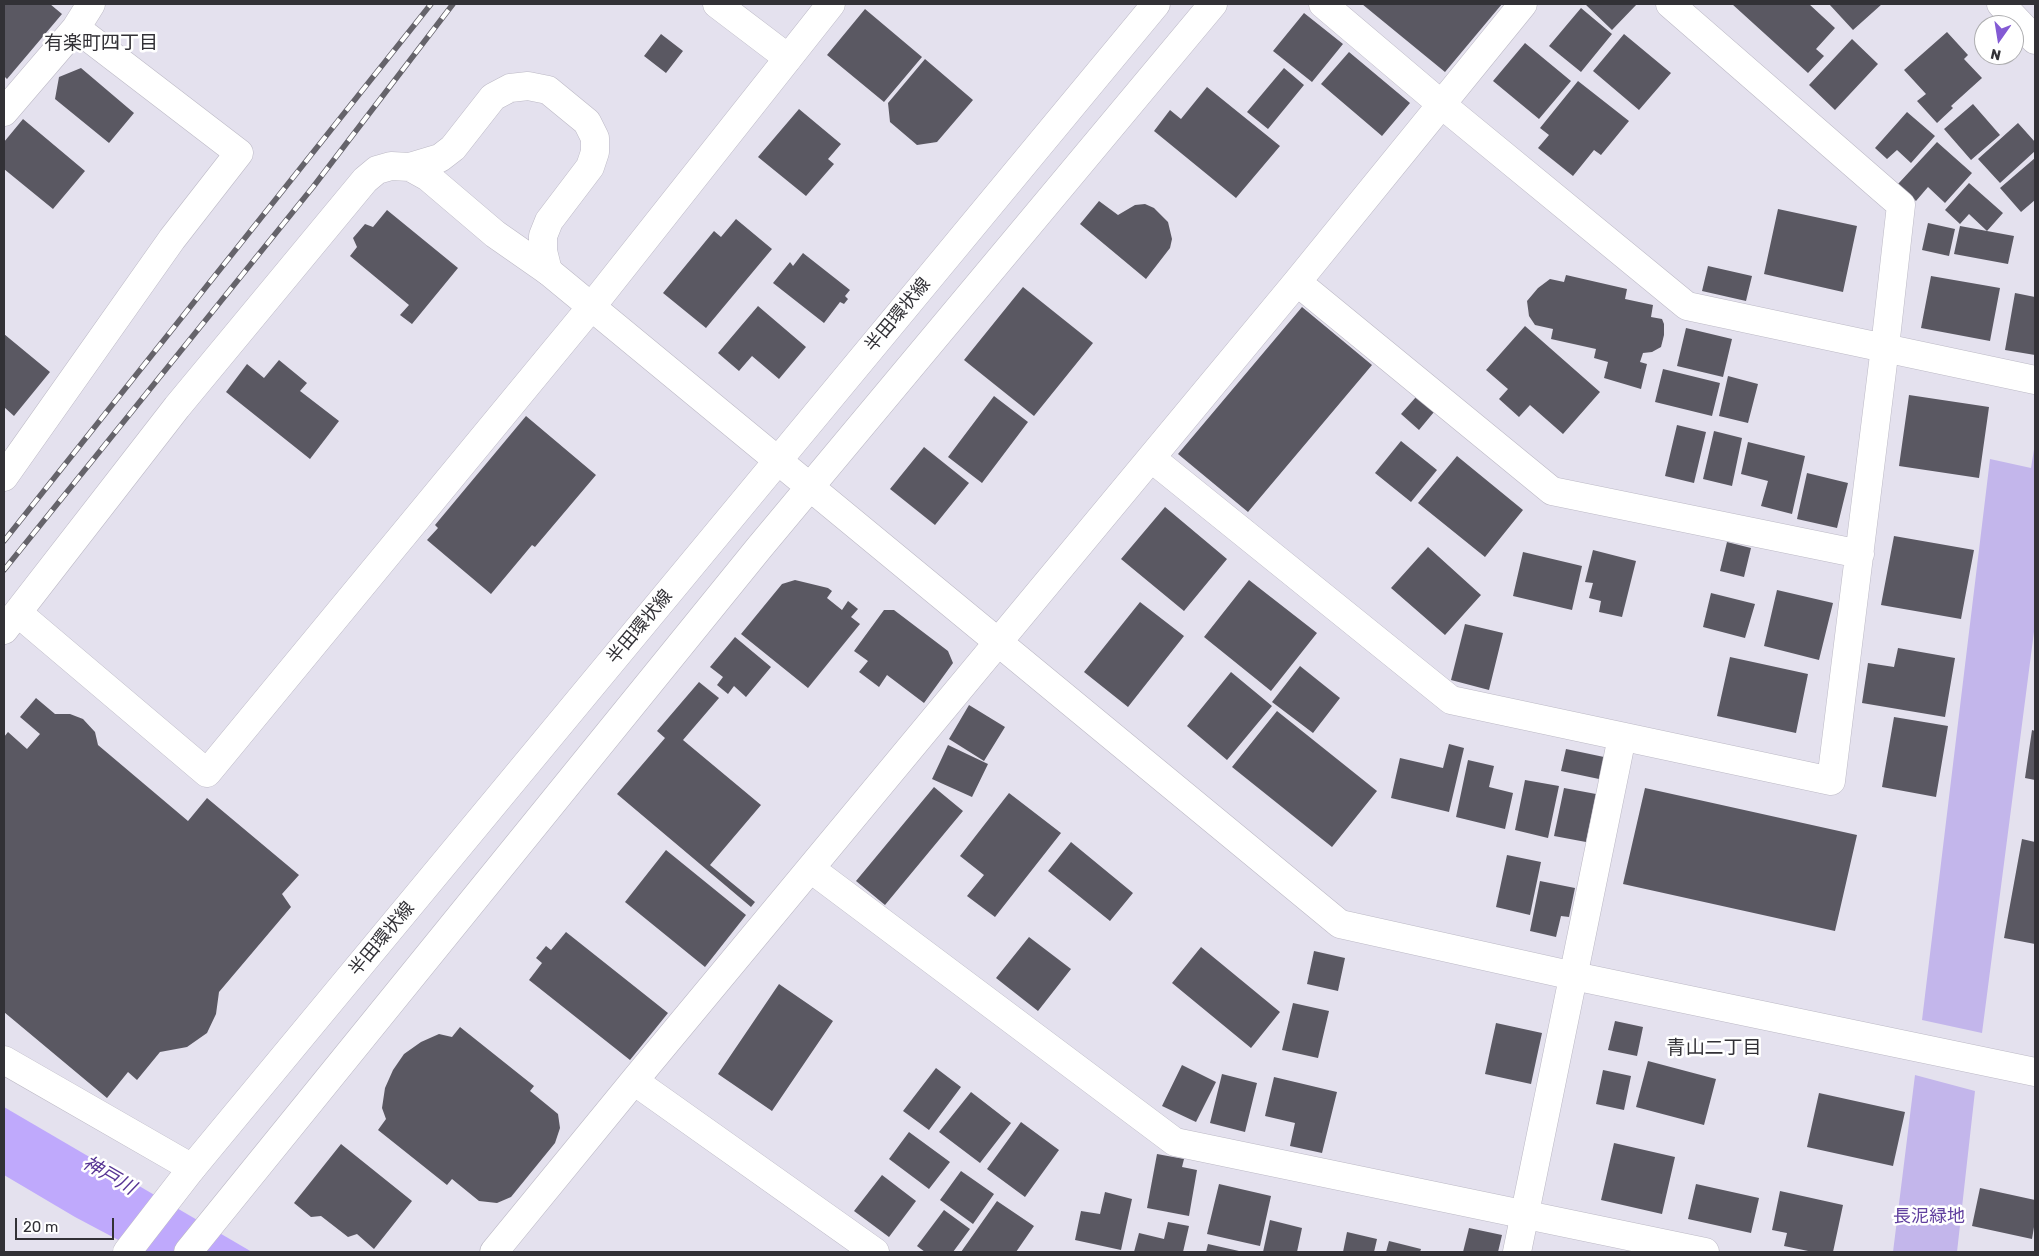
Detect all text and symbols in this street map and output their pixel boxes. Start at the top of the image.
north arrow [1974,15,2024,65]
district label: 有楽町四丁目 [44,33,158,55]
text: N [1989,45,2003,64]
street label: 半田環状線 [861,274,935,356]
street label: 半田環状線 [603,586,677,668]
street label: 半田環状線 [345,898,419,980]
district label: 青山二丁目 [1667,1038,1761,1060]
water label: 神戸川 [79,1152,139,1200]
park label: 長泥緑地 [1893,1206,1965,1228]
scale bar [18,1208,116,1240]
text: 20 m [23,1218,58,1236]

